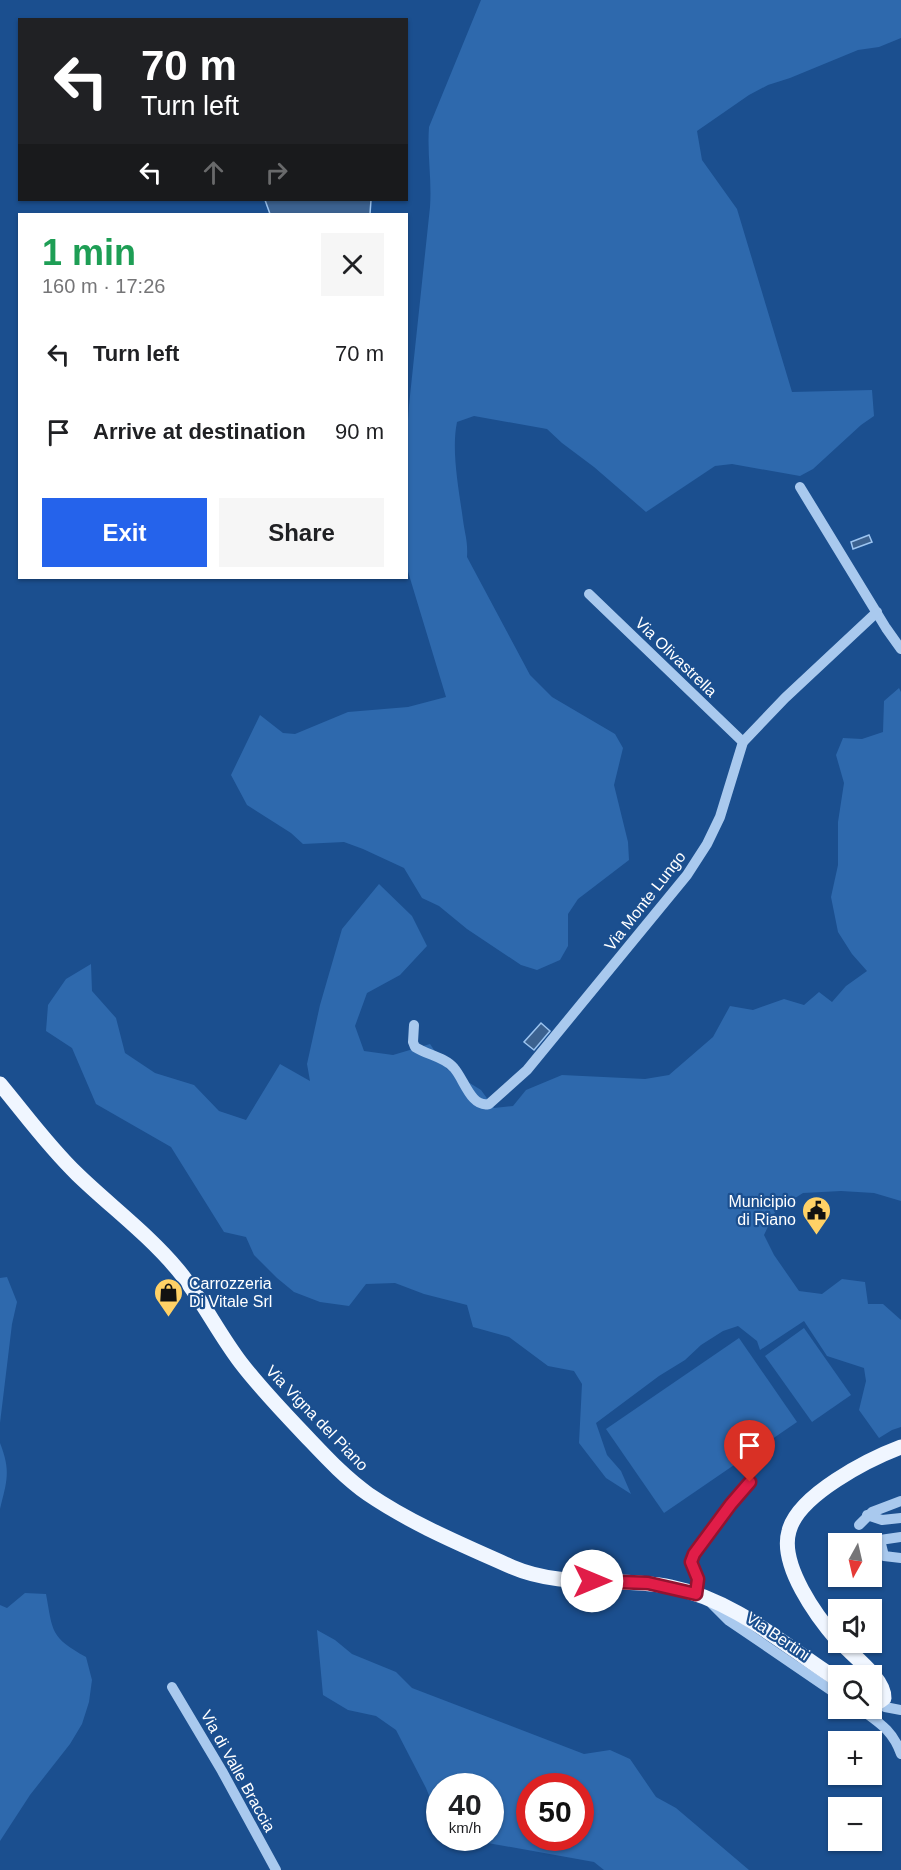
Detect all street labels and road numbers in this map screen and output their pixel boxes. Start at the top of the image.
street label: Via Olivastrella [632,614,720,700]
street label: Via Monte Lungo [601,848,689,954]
street label: Via Vigna del Piano [263,1362,371,1474]
street label: Via Bertini [743,1609,813,1663]
street label: Via di Valle Braccia [198,1707,279,1835]

